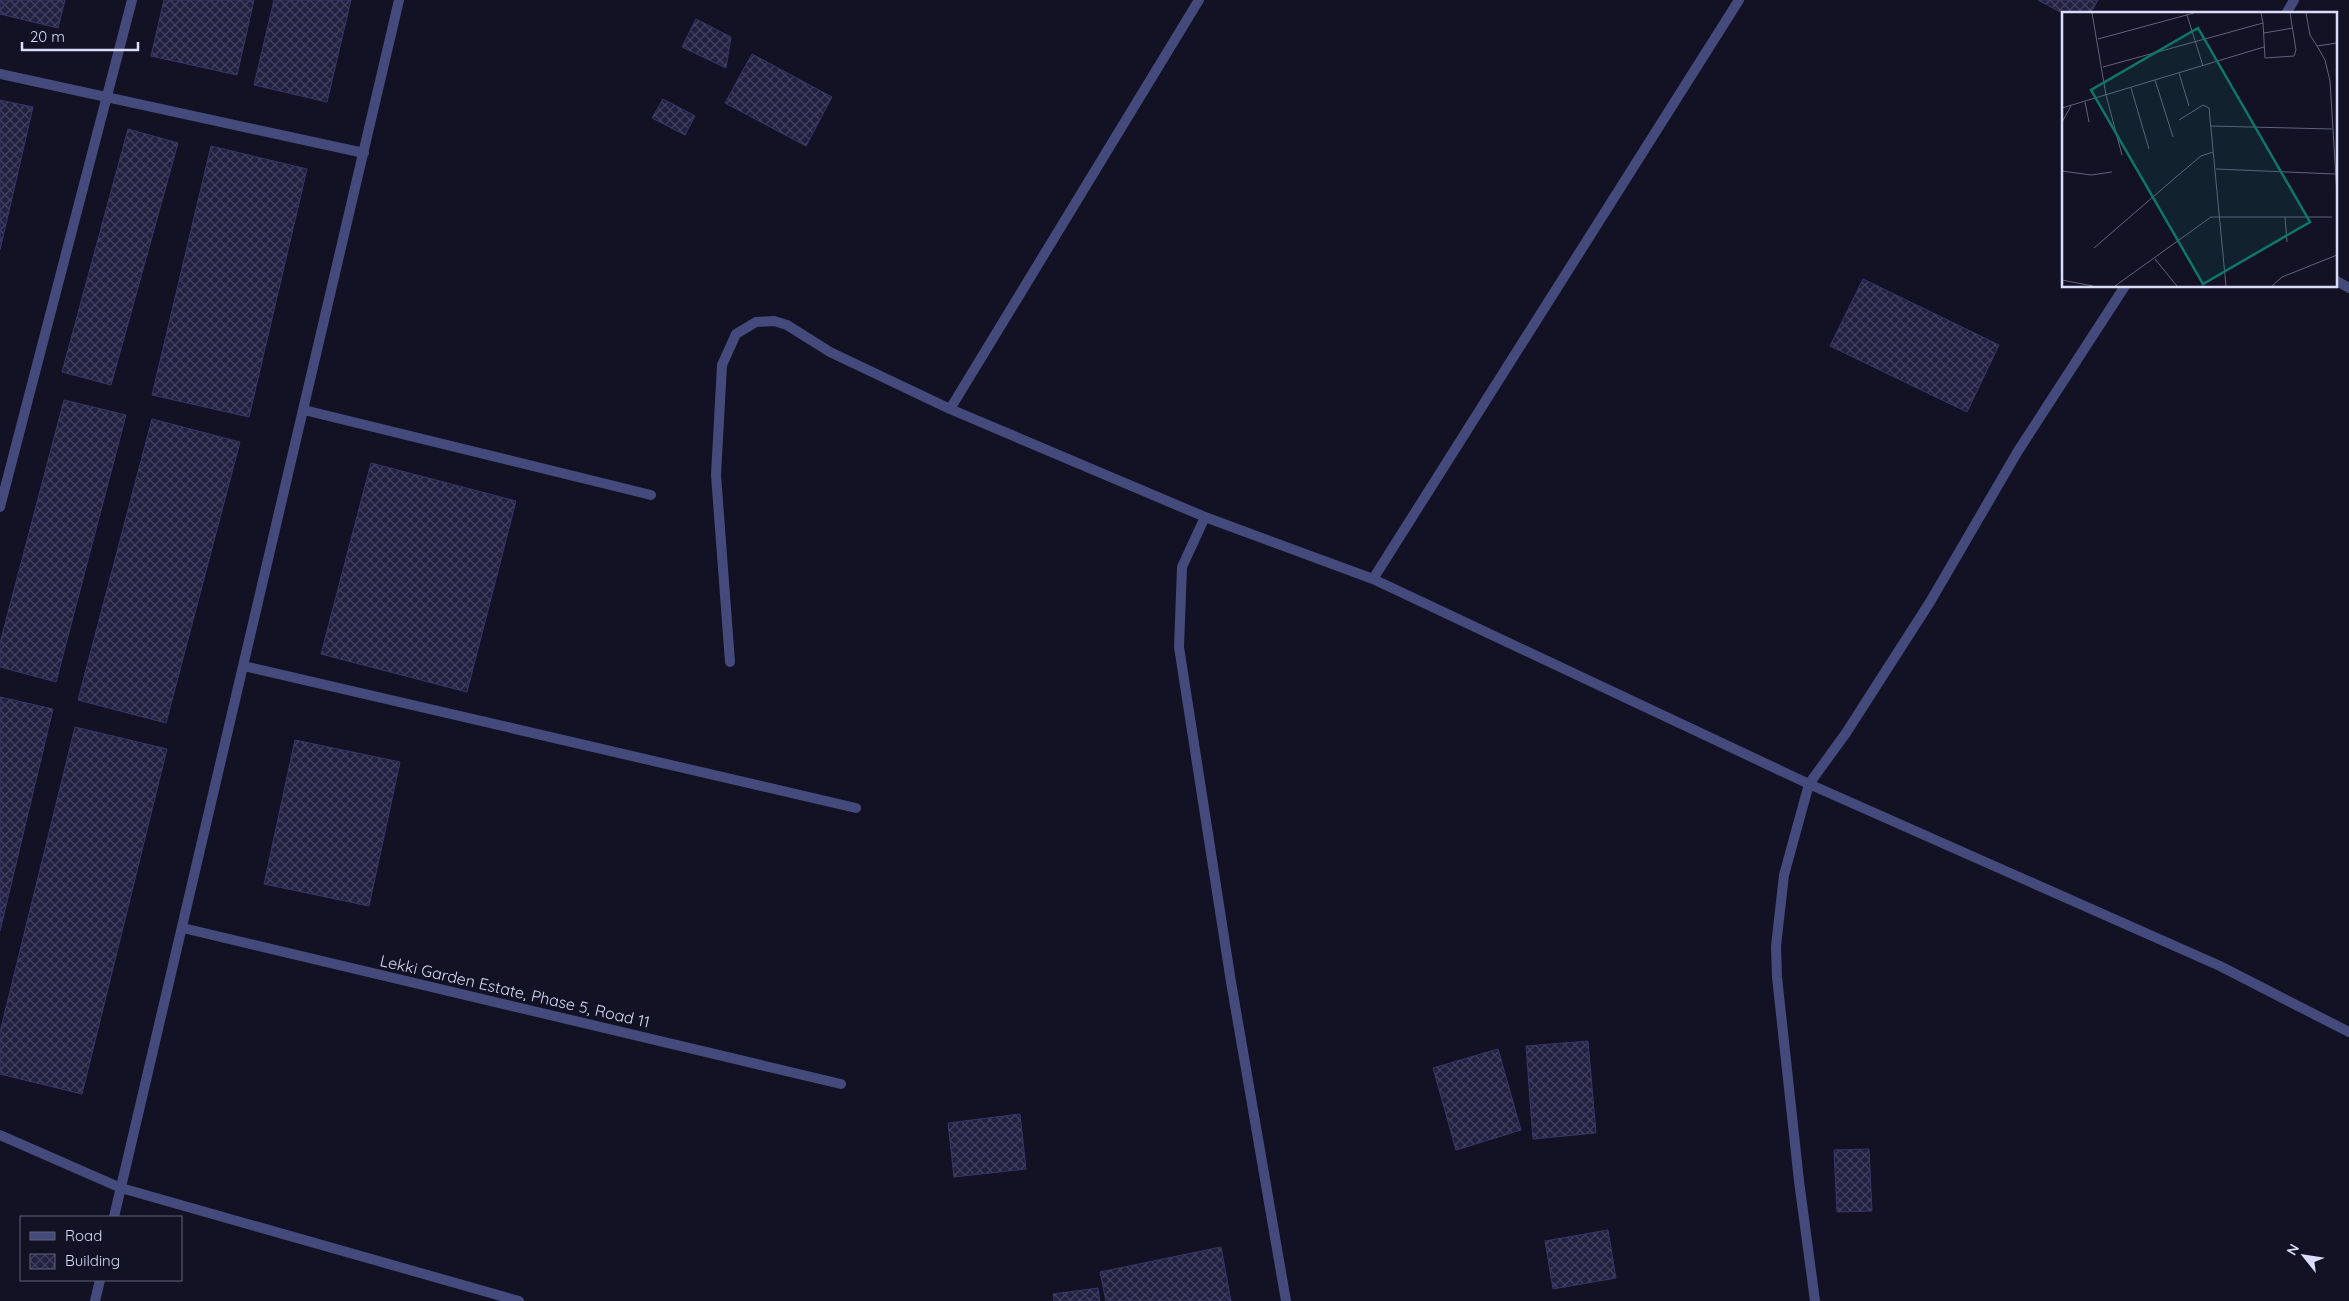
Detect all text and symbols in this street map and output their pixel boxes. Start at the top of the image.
inset map [2062,12,2336,288]
scale bar [22,20,139,52]
text: 20 m [30,27,65,46]
street label: Lekki Garden Estate, Phase 5, Road 11 [378,950,652,1032]
legend [20,1216,182,1281]
text: Road [65,1226,102,1245]
north arrow [2279,1231,2329,1281]
text: N [2282,1241,2303,1258]
text: Building [65,1251,120,1270]

